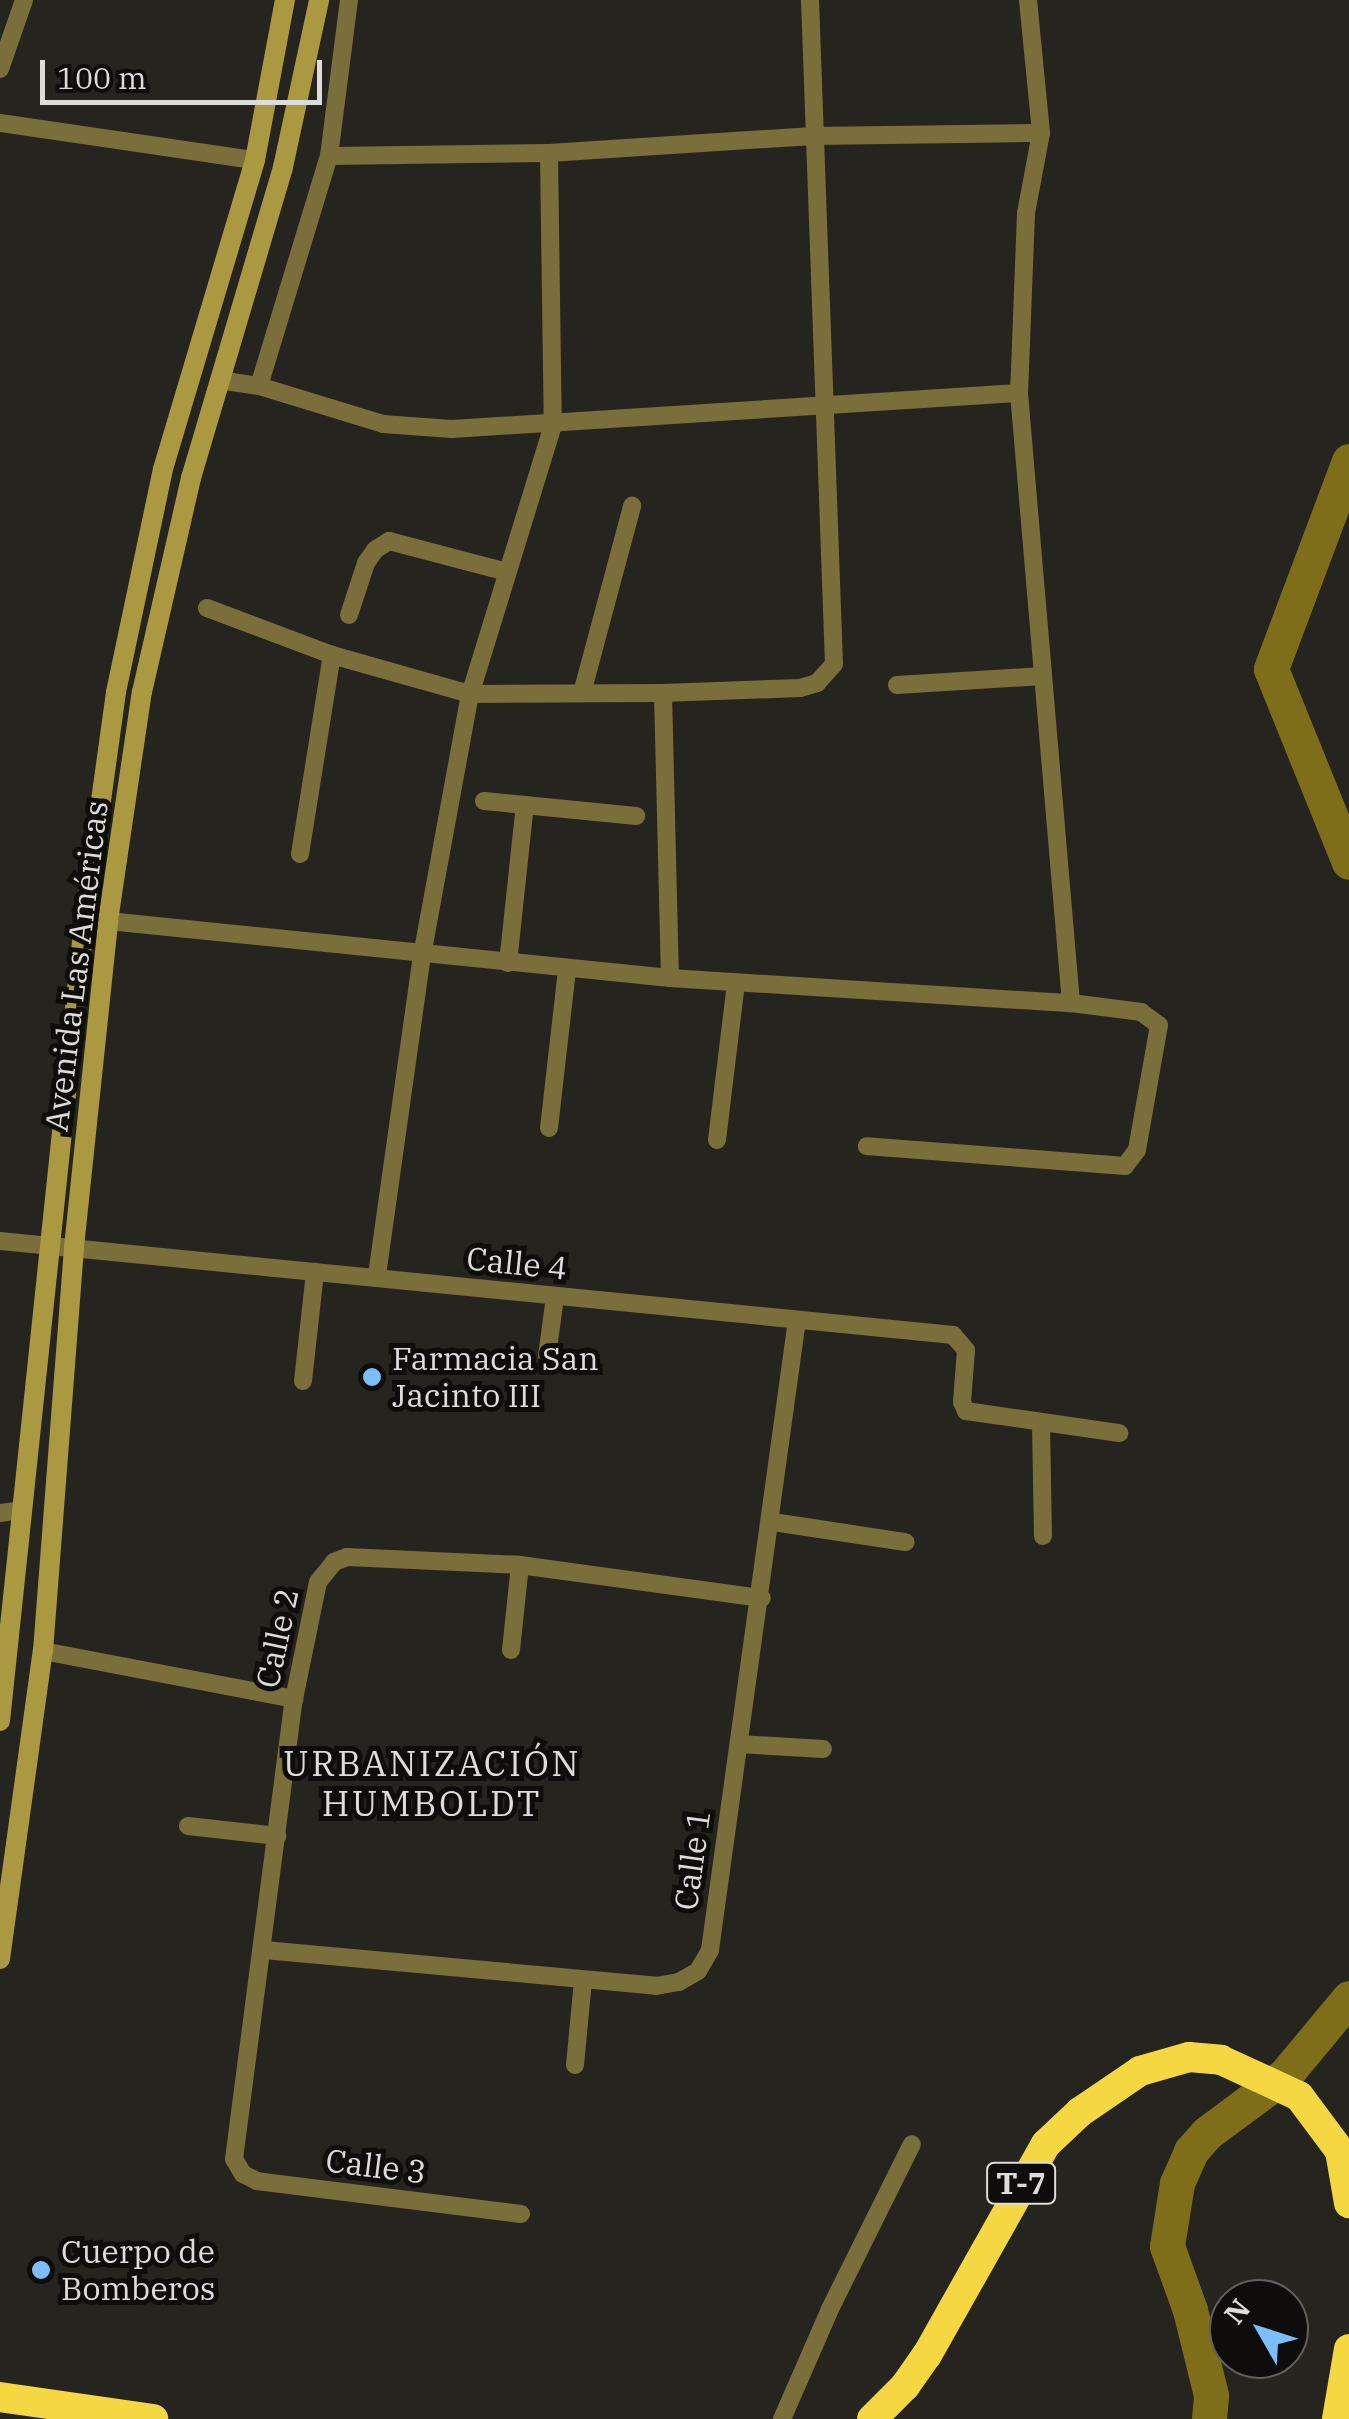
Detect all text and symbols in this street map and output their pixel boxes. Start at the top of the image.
scale bar [45,40,328,102]
text: 100 m [57,58,147,97]
street label: Avenida Las Américas [37,798,115,1134]
street label: Calle 4 [465,1239,569,1287]
place label: Farmacia San Jacinto III [392,1340,599,1415]
marker: Farmacia San Jacinto III [361,1366,383,1388]
street label: Calle 2 [248,1585,306,1691]
district label: URBANIZACIÓN HUMBOLDT [283,1742,581,1824]
street label: Calle 1 [666,1807,718,1913]
street label: Calle 3 [324,2141,428,2191]
road number: T-7 [986,2158,1056,2208]
place label: Cuerpo de Bomberos [61,2233,215,2308]
marker: Cuerpo de Bomberos [30,2259,52,2281]
north arrow [1209,2279,1309,2379]
text: N [1216,2291,1258,2331]

